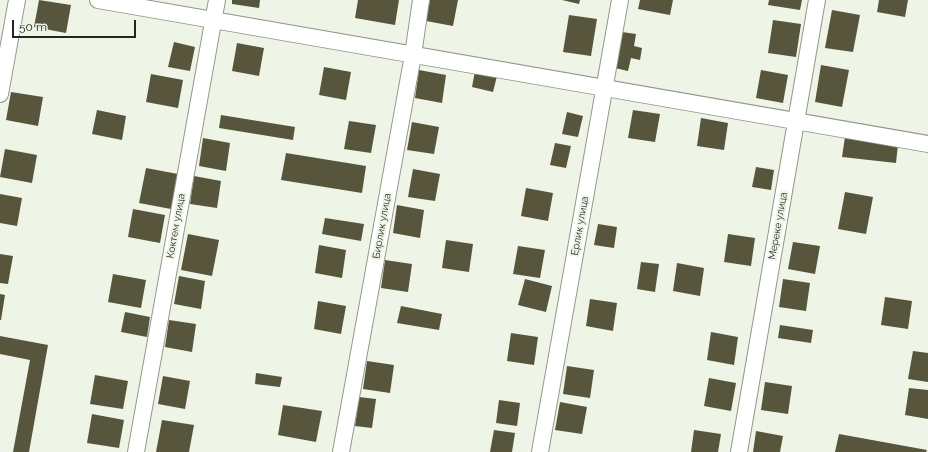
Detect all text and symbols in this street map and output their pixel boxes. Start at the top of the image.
scale bar [14,12,138,38]
text: 50 m [19,20,47,34]
street label: Мереке улица [766,191,790,261]
street label: Бирлик улица [370,192,394,260]
street label: Коктем улица [164,193,188,259]
street label: Ерлик улица [569,195,591,257]

